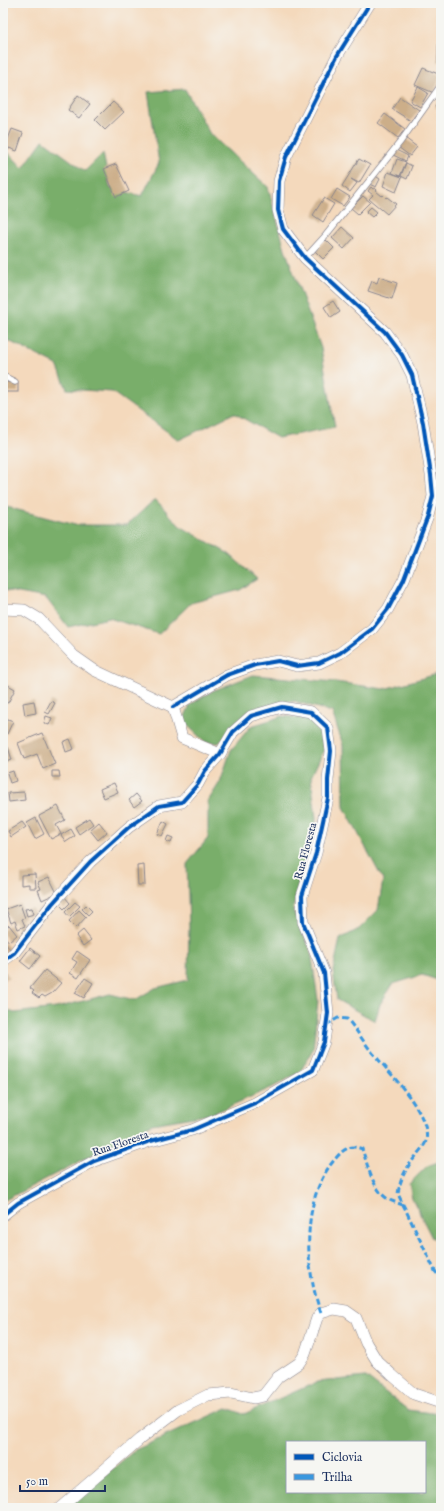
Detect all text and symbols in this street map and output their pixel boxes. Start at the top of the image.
street label: Rua Floresta [292,821,320,881]
street label: Rua Floresta [90,1128,150,1160]
legend [286,1441,426,1493]
text: Ciclovia [322,1450,363,1465]
scale bar [20,1467,105,1493]
text: Trilha [322,1470,353,1485]
text: 50 m [26,1474,48,1489]

